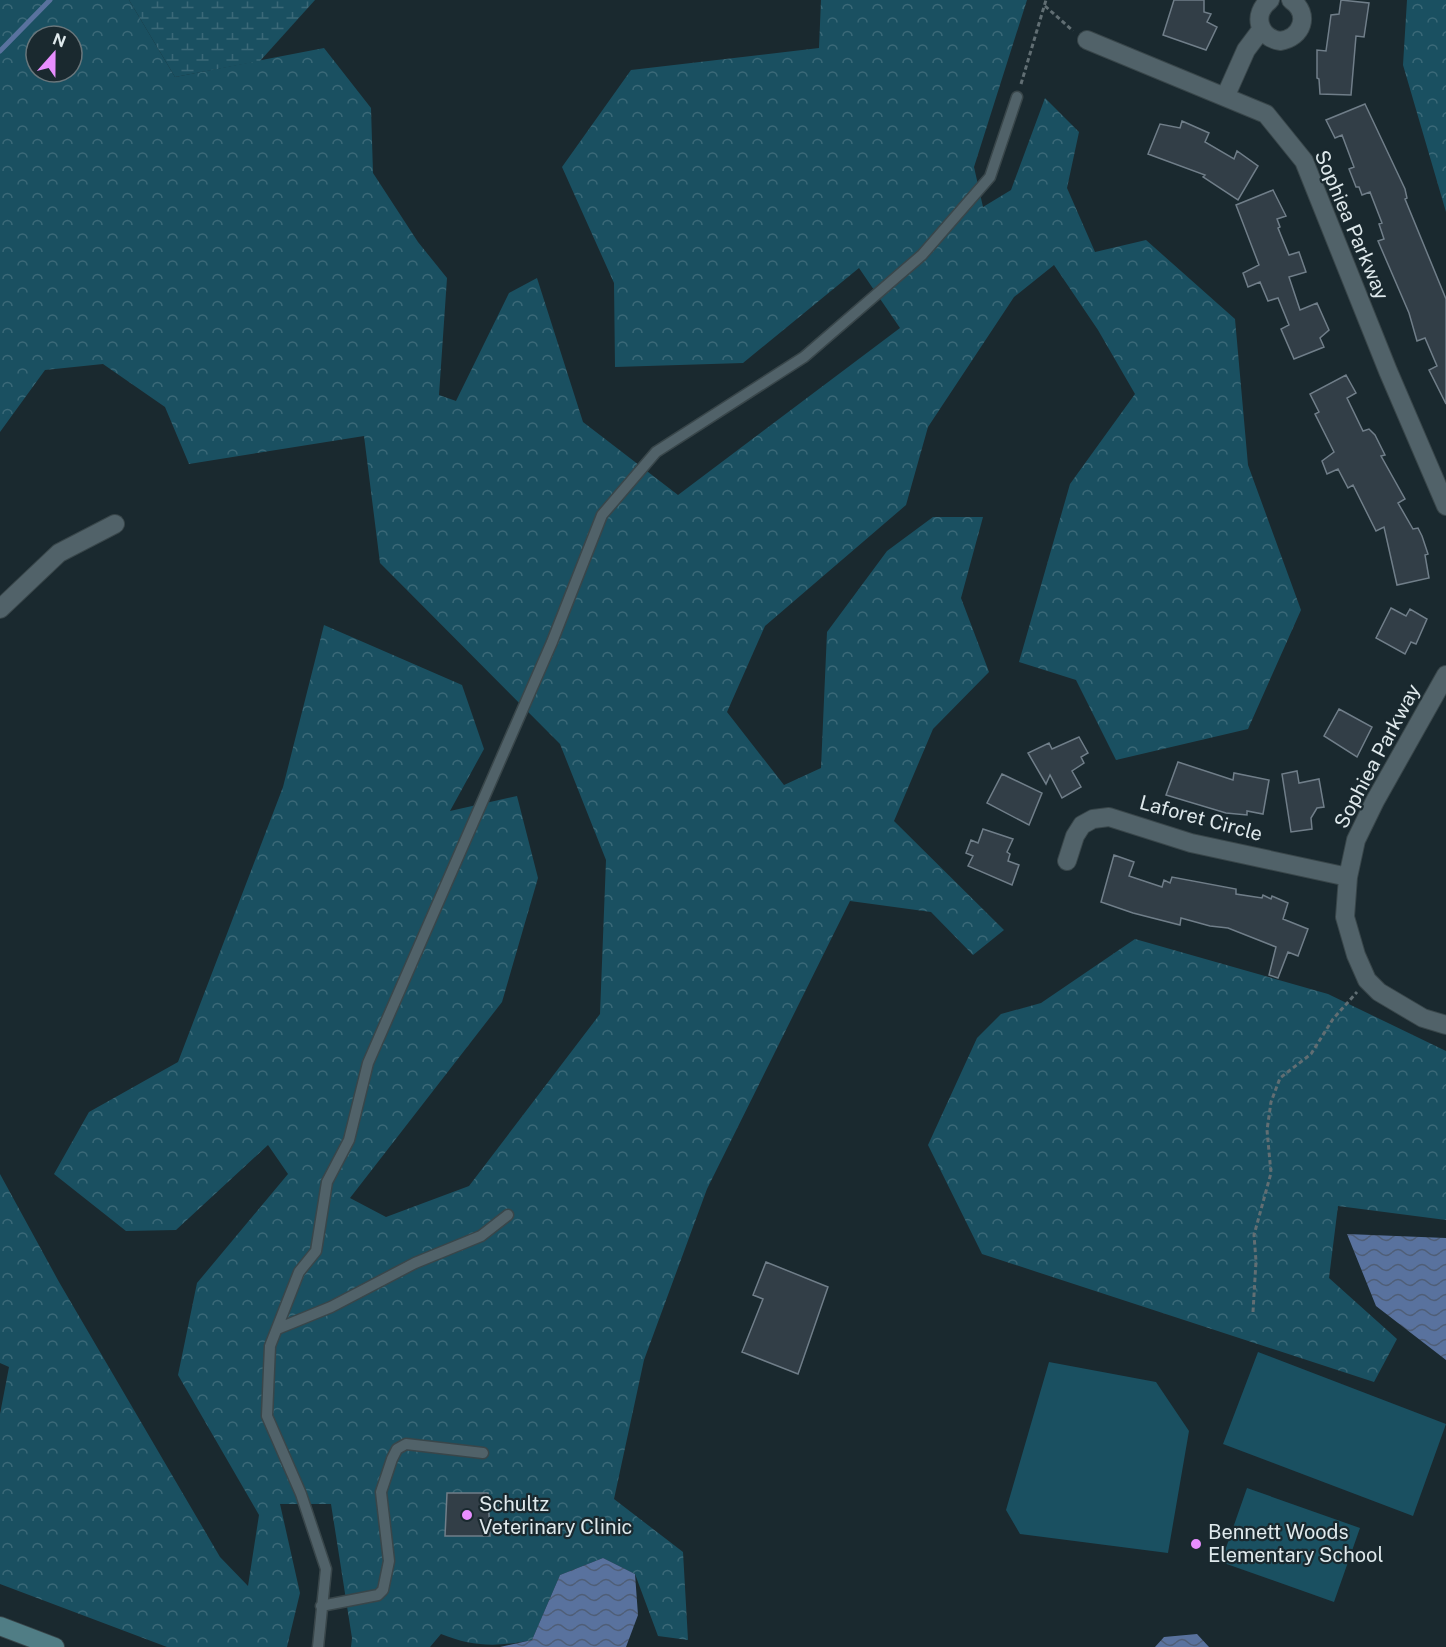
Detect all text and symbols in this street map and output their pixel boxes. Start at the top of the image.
north arrow [24,24,84,84]
text: N [50,29,68,52]
street label: Sophiea Parkway [1310,147,1394,304]
street label: Sophiea Parkway [1329,680,1425,832]
street label: Laforet Circle [1137,790,1265,846]
place label: Schultz Veterinary Clinic [479,1492,632,1539]
marker: Schultz Veterinary Clinic [460,1508,474,1522]
place label: Bennett Woods Elementary School [1208,1520,1383,1567]
marker: Bennett Woods Elementary School [1189,1537,1203,1551]

